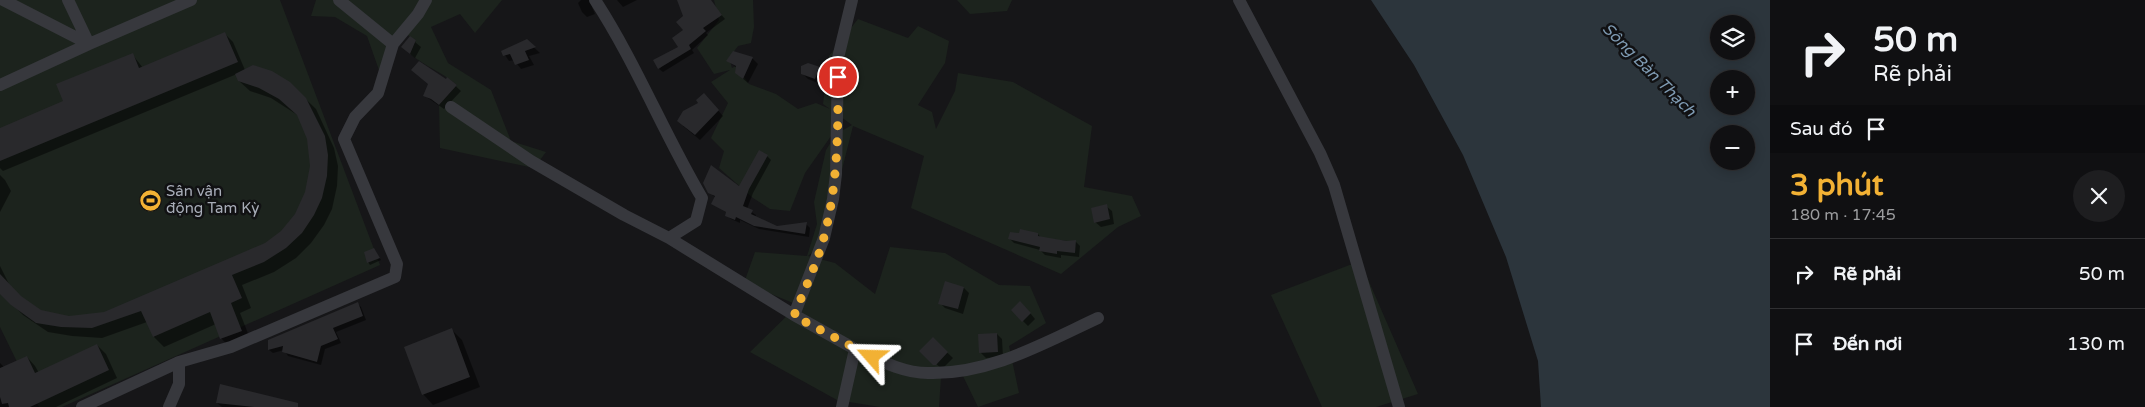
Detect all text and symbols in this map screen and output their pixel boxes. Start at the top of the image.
map controls [1710,15,1755,170]
button: layers [1710,15,1755,60]
water label: Sông Bàn Thạch [1598,19,1701,122]
text: 50 m [1873,19,1958,61]
icon: right [1790,20,1855,85]
pin [817,56,859,98]
text: Rẽ phải [1873,61,1952,87]
icon: arrive [824,63,852,91]
button: + [1710,70,1755,115]
icon: arrive [1862,115,1890,143]
text: Sau đó [1790,118,1852,140]
button: − [1710,125,1755,170]
text: 3 phút [1790,167,1883,204]
button: close [2073,170,2125,222]
place label: Sân vận động Tam Kỳ [166,182,259,217]
sports icon: Sân vận động Tam Kỳ [138,188,162,212]
text: 180 m · 17:45 [1790,205,1896,225]
icon: right [1790,260,1818,288]
text: Rẽ phải [1833,263,1901,285]
text: 50 m [2079,263,2125,285]
position arrow [845,330,897,382]
icon: arrive [1790,330,1818,358]
text: Đến nơi [1833,333,1902,355]
text: 130 m [2067,333,2125,355]

